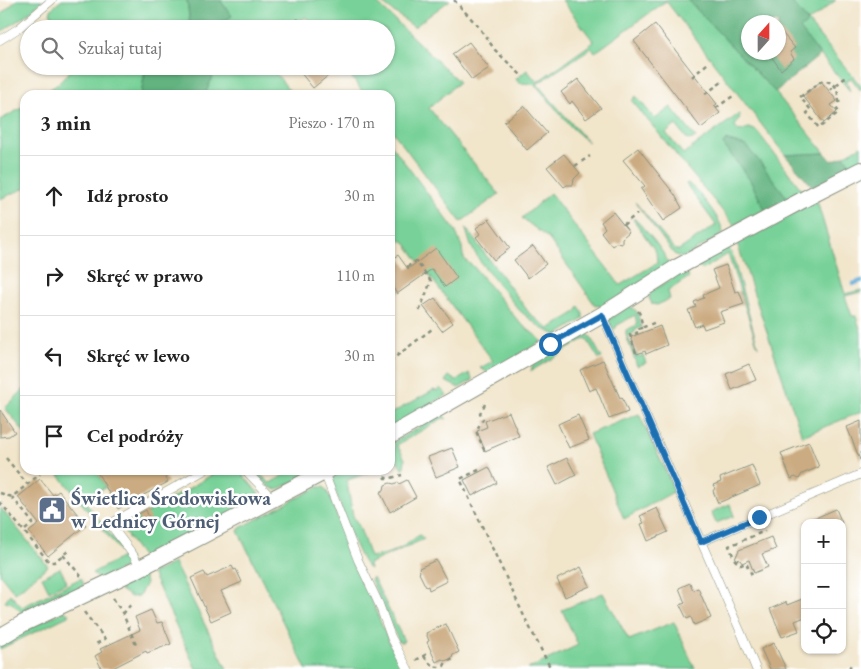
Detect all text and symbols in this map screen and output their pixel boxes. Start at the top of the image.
north arrow [741,15,786,60]
search box [20,20,395,75]
icon: search [38,34,66,62]
text: Szukaj tutaj [78,35,162,60]
text: 3 min [40,109,91,136]
text: Pieszo · 170 m [289,112,375,133]
icon: ahead [40,182,68,210]
text: Idź prosto [87,183,168,208]
text: 30 m [344,185,375,206]
icon: right [40,262,68,290]
text: Skręć w prawo [87,263,203,288]
text: 110 m [336,265,375,286]
route start [539,333,562,356]
icon: left [40,342,68,370]
text: Skręć w lewo [87,343,190,368]
text: 30 m [344,345,375,366]
icon: arrive [40,422,68,450]
text: Cel podróży [87,423,183,448]
place label: Świetlica Środowiskowa w Lednicy Górnej [71,485,271,534]
public building icon: Świetlica Środowiskowa w Lednicy Górnej [37,495,67,525]
route end [748,506,771,529]
map controls [801,519,846,654]
button: + [801,519,846,564]
button: − [801,564,846,609]
button: locate [801,609,846,654]

